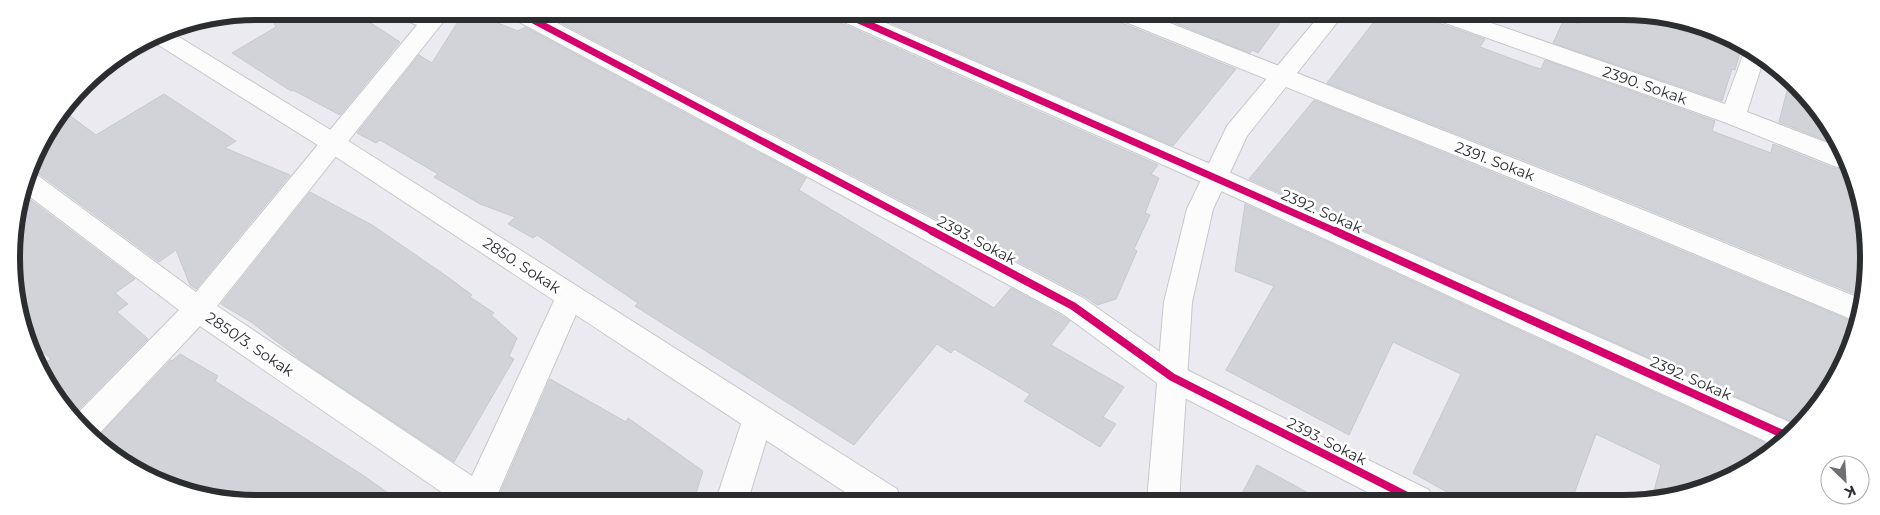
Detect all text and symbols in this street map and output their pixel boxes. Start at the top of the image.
street label: 2390. Sokak [1600,62,1690,108]
street label: 2391. Sokak [1452,137,1538,185]
street label: 2392. Sokak [1278,185,1366,237]
street label: 2393. Sokak [934,211,1020,269]
street label: 2850. Sokak [480,233,564,297]
street label: 2850/3. Sokak [202,308,298,380]
street label: 2392. Sokak [1647,352,1735,404]
street label: 2393. Sokak [1284,413,1370,469]
north arrow [1820,455,1870,505]
text: K [1841,481,1859,502]

